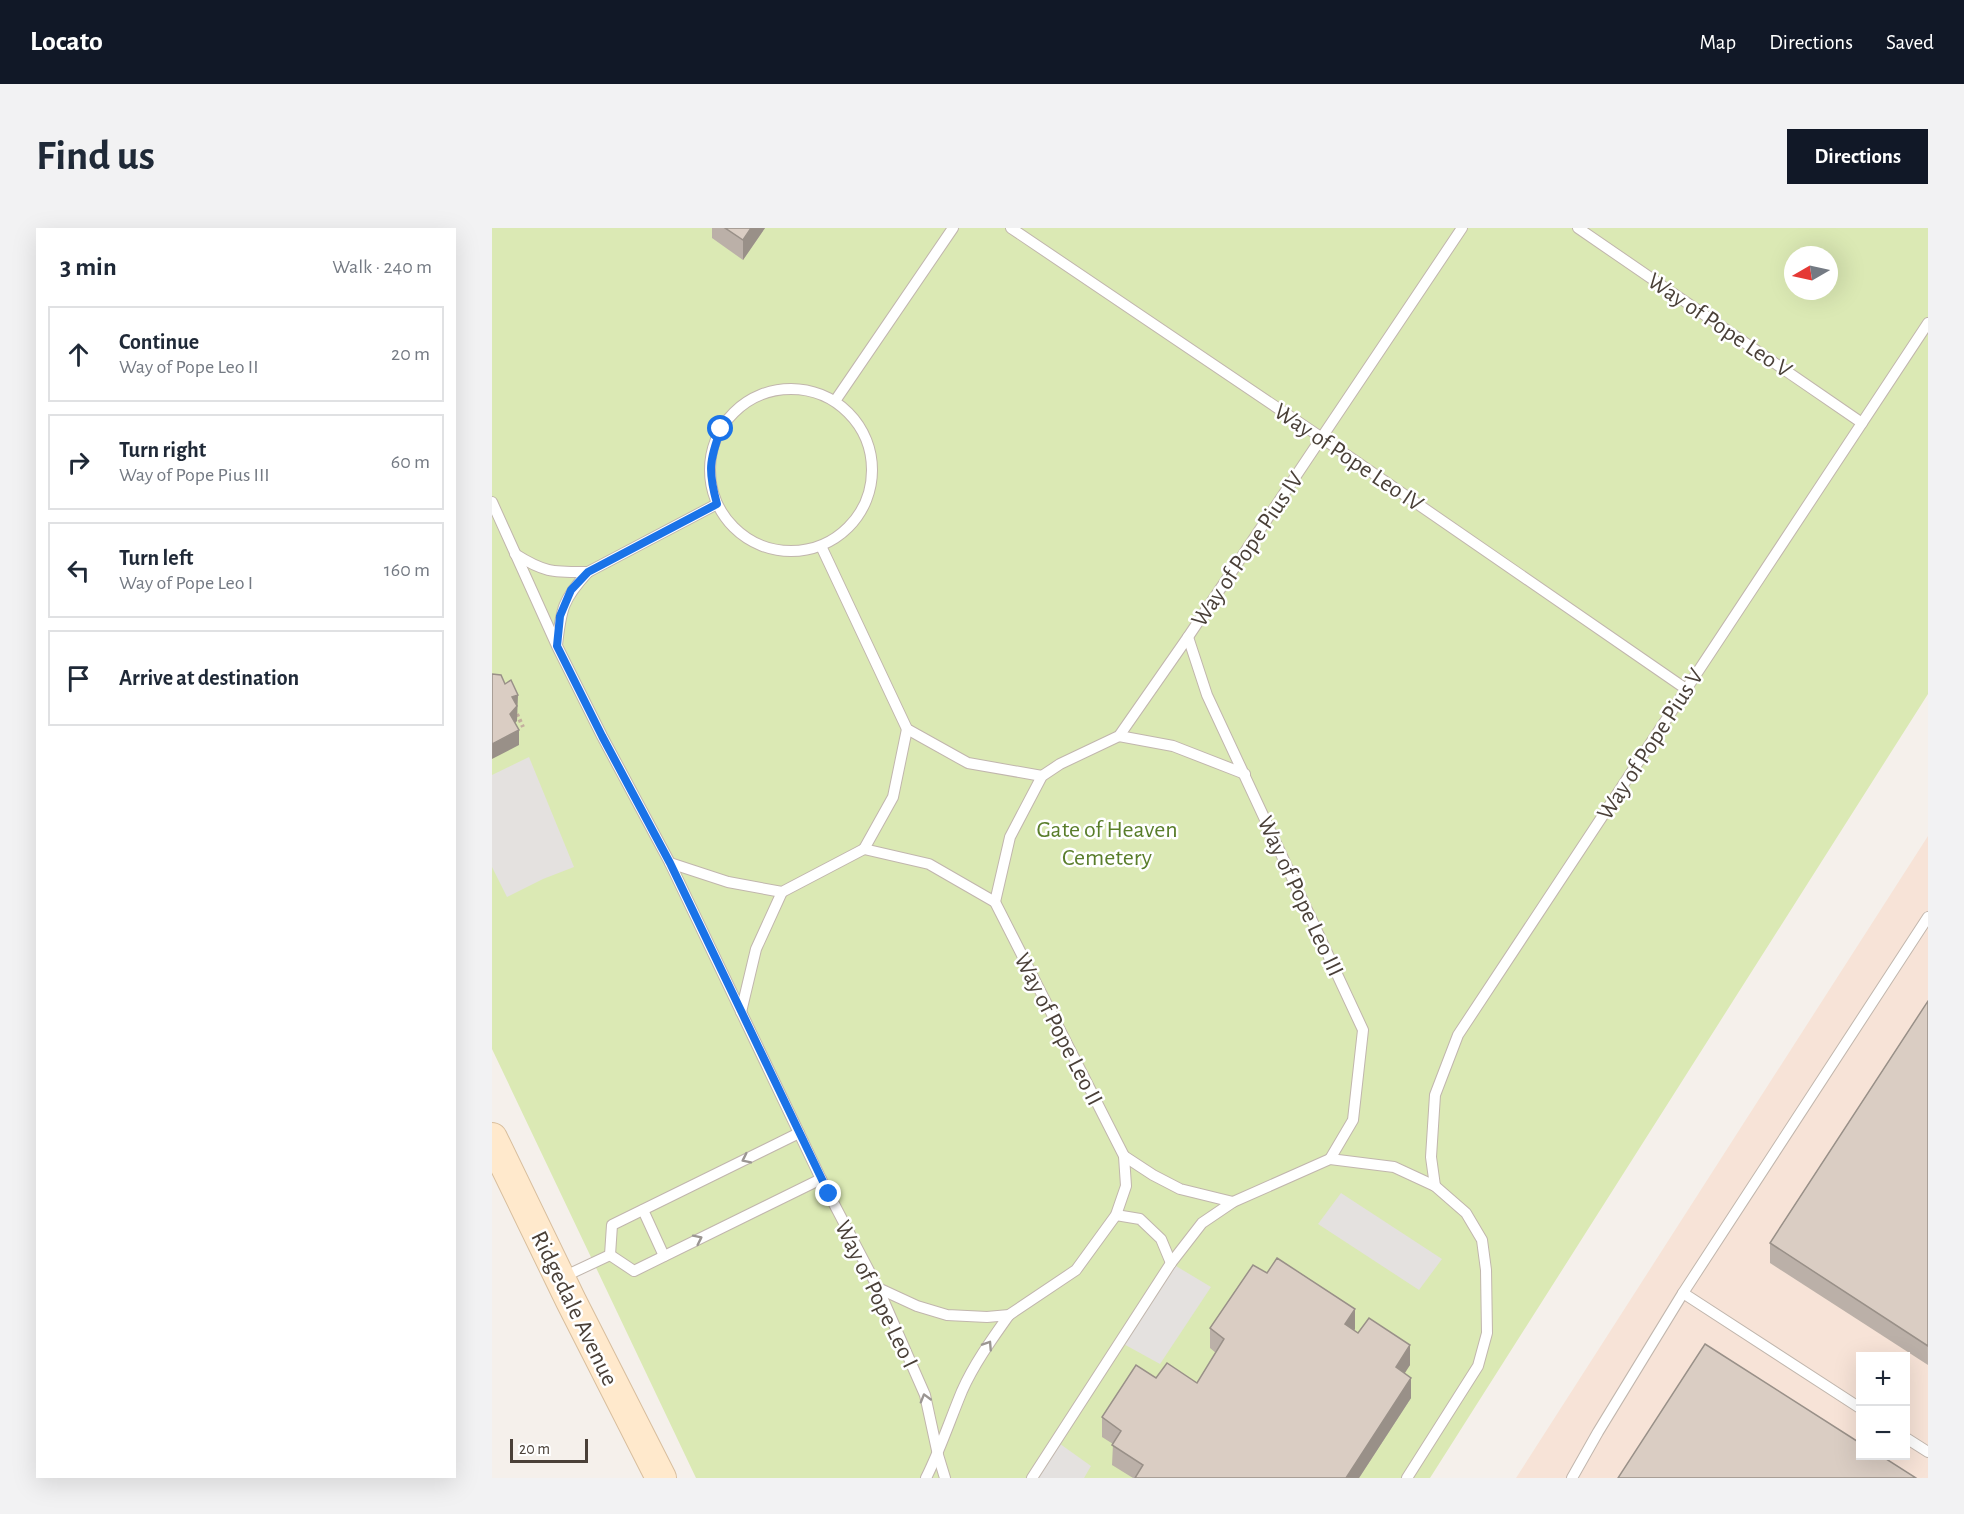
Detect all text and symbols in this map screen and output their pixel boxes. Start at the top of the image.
text: Locato [30,28,103,56]
text: Map [1700,32,1736,53]
text: Directions [1769,32,1853,53]
text: Saved [1886,32,1934,53]
button: Directions [1787,129,1928,184]
text: Find us [36,135,155,177]
north arrow [1784,246,1838,300]
text: 3 min [60,254,117,280]
text: Walk · 240 m [332,257,432,277]
street label: Way of Pope Leo V [1643,269,1796,383]
text: Continue [119,331,199,353]
icon: ahead [62,338,95,371]
text: 20 m [391,344,430,364]
text: Way of Pope Leo II [119,357,259,377]
street label: Way of Pope Leo IV [1270,399,1428,517]
route start [707,415,733,441]
text: Turn right [119,439,206,461]
icon: right [62,446,95,479]
text: 60 m [391,452,430,472]
text: Way of Pope Pius III [119,465,270,485]
street label: Way of Pope Pius IV [1187,467,1309,631]
text: Turn left [119,547,193,569]
icon: left [62,554,95,587]
text: 160 m [384,560,430,580]
text: Way of Pope Leo I [119,573,253,593]
icon: arrive [62,662,95,695]
street label: Way of Pope Pius V [1593,664,1709,824]
text: Arrive at destination [119,667,299,689]
street label: Way of Pope Leo III [1252,813,1348,980]
park label: Gate of Heaven Cemetery [1036,818,1178,870]
street label: Way of Pope Leo II [1009,949,1107,1110]
one-way arrow [742,1152,753,1163]
route end [815,1180,841,1206]
street label: Way of Pope Leo I [830,1217,922,1372]
street label: Ridgedale Avenue [526,1227,622,1390]
one-way arrow [692,1235,703,1247]
one-way arrow [981,1341,993,1351]
map controls [1856,1352,1910,1460]
button: + [1856,1352,1910,1406]
one-way arrow [920,1393,932,1404]
button: − [1856,1406,1910,1460]
scale bar [510,1436,588,1464]
text: 20 m [519,1441,550,1457]

